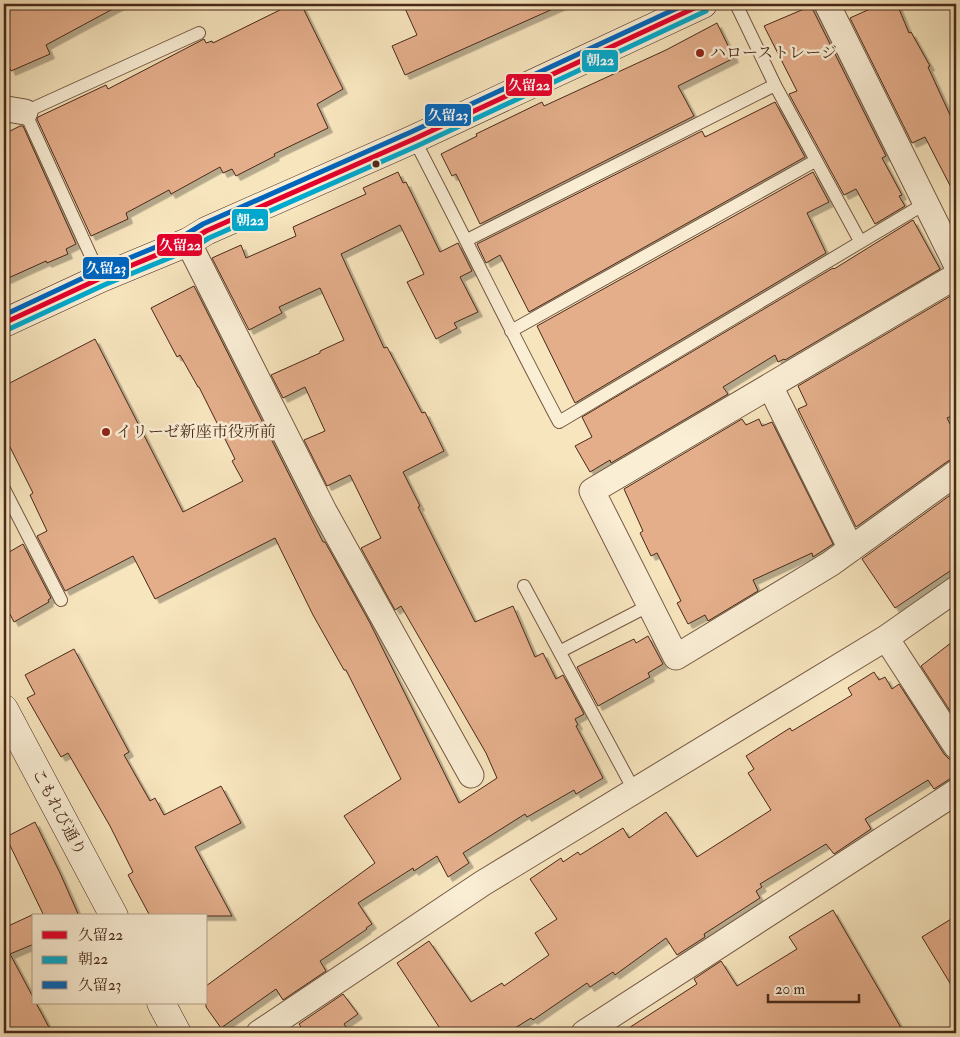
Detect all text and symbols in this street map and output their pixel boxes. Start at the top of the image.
place label: ハローストレージ [710,43,837,63]
marker: ハローストレージ [694,47,706,59]
line badge: 朝22 [581,49,619,73]
text: 朝22 [586,52,614,69]
line badge: 久留22 [505,73,553,97]
text: 久留22 [508,77,550,94]
line badge: 久留23 [424,103,472,127]
text: 久留23 [428,107,468,124]
unlabelled marker [371,159,381,169]
line badge: 朝22 [231,208,269,232]
text: 朝22 [236,212,264,229]
line badge: 久留22 [156,233,203,257]
text: 久留22 [159,237,201,254]
line badge: 久留23 [82,256,130,280]
text: 久留23 [86,260,126,277]
place label: イリーゼ新座市役所前 [116,422,276,442]
marker: イリーゼ新座市役所前 [100,426,112,438]
street label: こもれび通り [28,765,90,859]
legend [32,914,208,1004]
text: 久留22 [78,926,124,945]
text: 朝22 [78,950,109,969]
scale bar [768,972,859,1004]
text: 久留23 [78,976,121,995]
text: 20 m [775,980,805,999]

